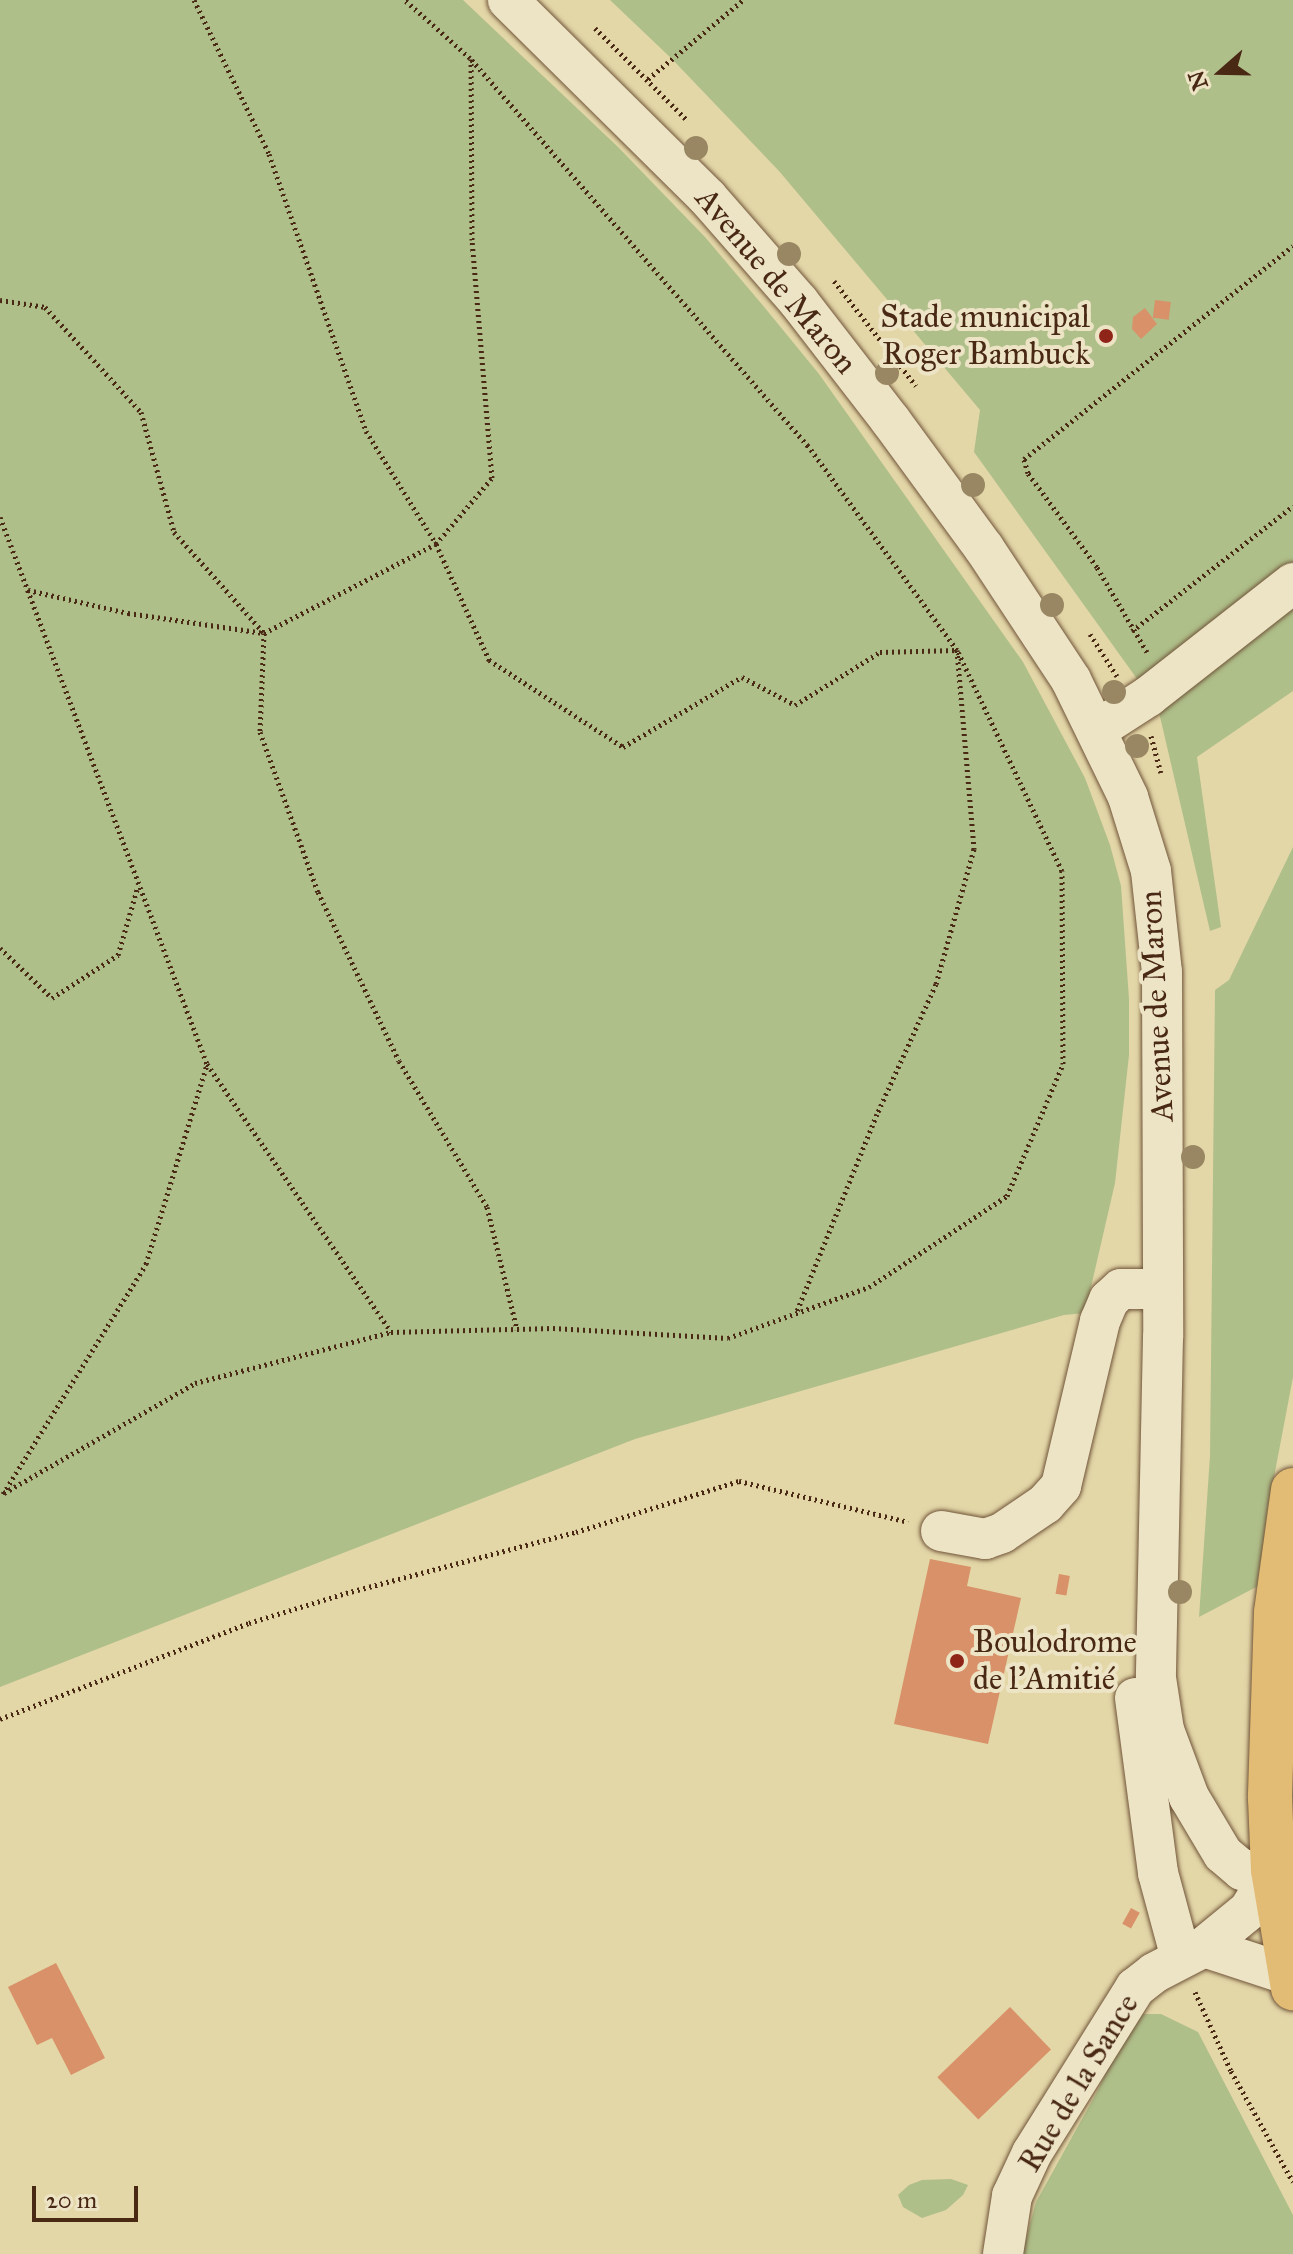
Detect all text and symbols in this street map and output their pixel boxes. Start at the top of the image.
north arrow [1181,32,1261,112]
text: N [1182,67,1214,94]
street label: Avenue de Maron [687,180,865,382]
place label: Stade municipal Roger Bambuck [880,299,1090,374]
marker: Stade municipal Roger Bambuck [1097,327,1115,345]
street label: Avenue de Maron [1132,890,1182,1122]
place label: Boulodrome de l'Amitié [973,1624,1137,1699]
marker: Boulodrome de l'Amitié [948,1652,966,1670]
street label: Rue de la Sance [1011,1987,1147,2179]
scale bar [36,2170,142,2220]
text: 20 m [46,2185,97,2215]

